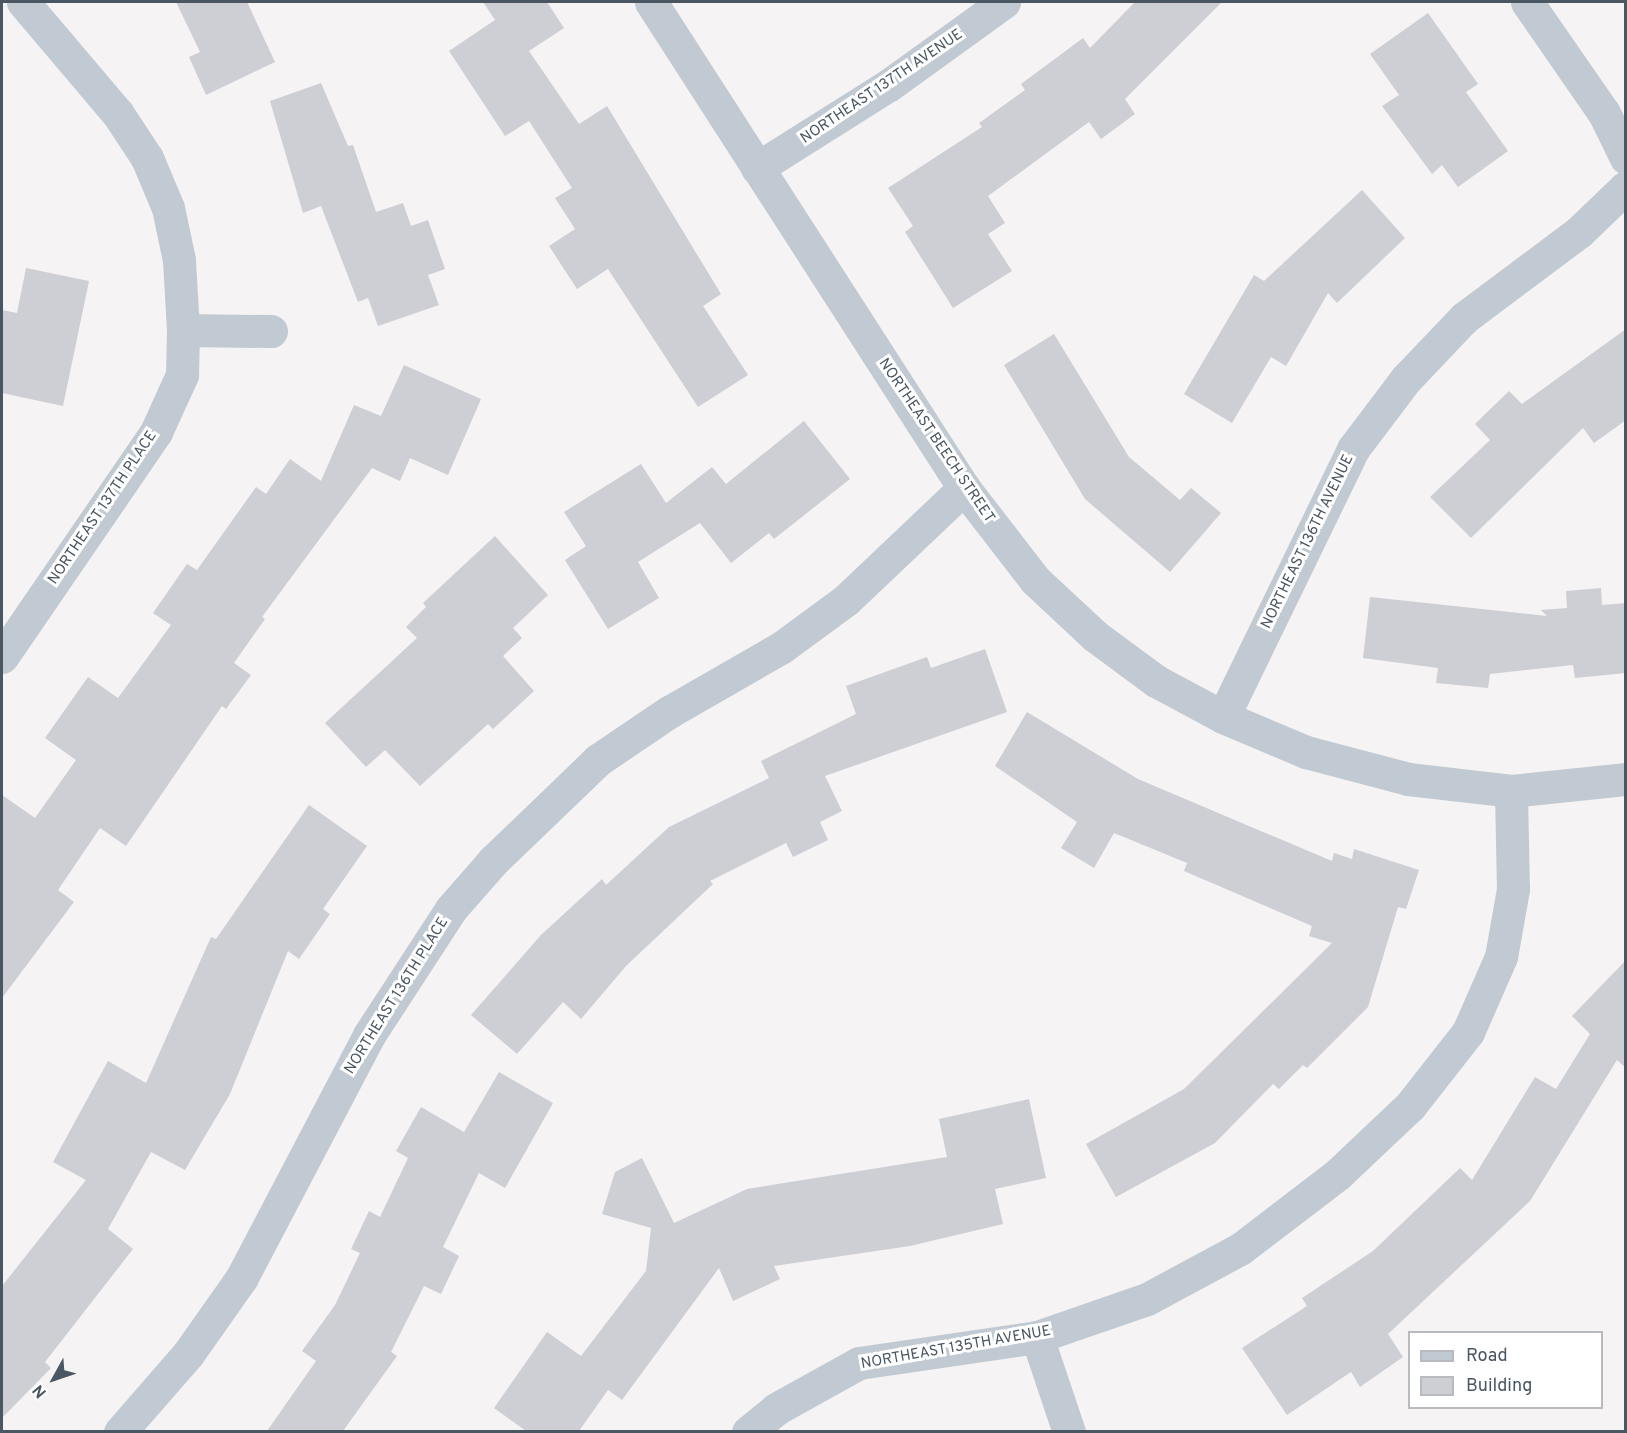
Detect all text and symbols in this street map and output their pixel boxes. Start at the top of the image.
street label: NORTHEAST 137TH AVENUE [797,26,967,148]
street label: NORTHEAST BEECH STREET [874,355,998,527]
street label: NORTHEAST 137TH PLACE [45,428,161,588]
street label: NORTHEAST 136TH AVENUE [1258,451,1358,633]
street label: NORTHEAST 136TH PLACE [341,914,453,1078]
street label: NORTHEAST 135TH AVENUE [859,1322,1053,1374]
legend [1408,1331,1603,1409]
text: Road [1466,1345,1508,1368]
north arrow [24,1349,84,1409]
text: Building [1466,1375,1532,1398]
text: N [29,1380,52,1401]

